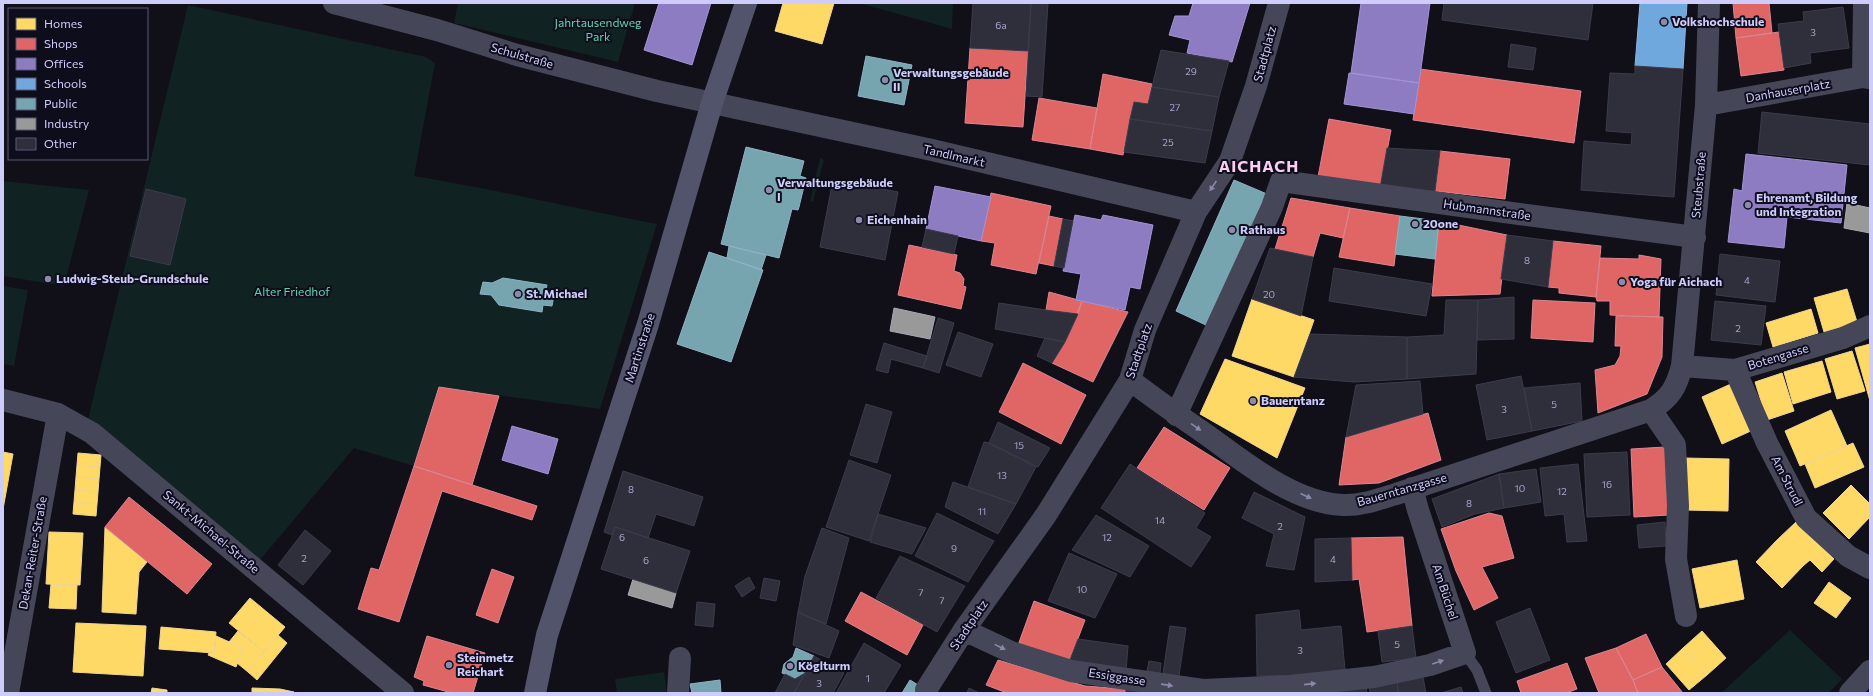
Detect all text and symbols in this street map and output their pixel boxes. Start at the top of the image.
legend [8,8,148,160]
place label: Volkshochschule [1672,14,1764,28]
park label: Jahrtausendweg Park [554,15,642,43]
text: Homes [44,16,82,30]
marker: Volkshochschule [1659,17,1669,27]
house number: 6a [995,19,1007,31]
street label: Stadtplatz [1250,24,1278,83]
house number: 3 [1810,26,1816,38]
text: Shops [44,36,78,50]
street label: Schulstraße [489,39,555,71]
text: Offices [44,56,84,70]
place label: Verwaltungsgebäude II [893,65,1009,93]
house number: 29 [1185,65,1197,77]
marker: Verwaltungsgebäude II [880,75,890,85]
text: Schools [44,76,87,90]
street label: Danhauserplatz [1744,76,1831,104]
text: Public [44,96,77,110]
house number: 27 [1170,101,1180,113]
text: Industry [44,116,89,130]
text: Other [44,136,77,150]
house number: 25 [1162,136,1174,148]
street label: Tandlmarkt [922,141,986,169]
street label: Steubstraße [1688,151,1708,219]
district label: AICHACH [1219,156,1299,175]
place label: Verwaltungsgebäude I [777,175,893,203]
one-way arrow [1209,181,1216,192]
marker: Verwaltungsgebäude I [764,185,774,195]
place label: Ehrenamt, Bildung und Integration [1756,190,1858,218]
street label: Hubmannstraße [1442,196,1532,222]
marker: Ehrenamt, Bildung und Integration [1743,200,1753,210]
place label: Eichenhain [867,212,927,226]
marker: Eichenhain [854,215,864,225]
place label: 20one [1423,216,1458,230]
marker: 20one [1410,219,1420,229]
place label: Rathaus [1240,222,1286,236]
marker: Rathaus [1227,225,1237,235]
house number: 8 [1524,254,1530,266]
place label: Ludwig-Steub-Grundschule [56,271,209,285]
marker: Ludwig-Steub-Grundschule [43,274,53,284]
place label: Yoga für Aichach [1630,274,1722,288]
house number: 4 [1744,274,1750,286]
marker: Yoga für Aichach [1617,277,1627,287]
park label: Alter Friedhof [254,284,330,298]
place label: St. Michael [526,286,587,300]
house number: 20 [1263,288,1275,300]
marker: St. Michael [513,289,523,299]
street label: Martinstraße [621,311,657,384]
street label: Stadtplatz [1122,321,1154,380]
house number: 2 [1735,322,1741,334]
street label: Botengasse [1746,340,1810,372]
place label: Bauerntanz [1261,393,1325,407]
marker: Bauerntanz [1248,396,1258,406]
house number: 5 [1551,398,1557,410]
house number: 3 [1501,403,1507,415]
one-way arrow [1190,423,1201,431]
house number: 15 [1014,439,1024,451]
street label: Am Strudl [1769,453,1806,508]
house number: 13 [997,469,1007,481]
street label: Bauerntanzgasse [1355,470,1448,509]
house number: 16 [1602,478,1612,490]
house number: 10 [1515,482,1525,494]
house number: 8 [628,483,634,495]
house number: 12 [1557,485,1567,497]
street label: Sankt-Michael-Straße [161,487,263,576]
one-way arrow [1300,493,1311,499]
street label: Dekan-Reiter-Straße [15,495,49,610]
house number: 8 [1466,497,1472,509]
house number: 11 [978,505,986,517]
house number: 14 [1155,514,1165,526]
house number: 2 [1277,520,1283,532]
house number: 6 [619,531,625,543]
house number: 12 [1102,531,1112,543]
house number: 9 [951,542,957,554]
house number: 2 [301,552,307,564]
house number: 4 [1330,553,1336,565]
house number: 6 [643,554,649,566]
street label: Am Büchel [1430,562,1462,621]
house number: 10 [1077,583,1087,595]
house number: 7 [918,586,924,598]
house number: 7 [939,594,945,606]
street label: Stadtplatz [946,597,990,652]
house number: 5 [1394,638,1400,650]
one-way arrow [994,644,1005,650]
house number: 3 [1297,644,1303,656]
place label: Steinmetz Reichart [457,650,514,678]
place label: Köglturm [798,658,850,672]
one-way arrow [1432,659,1444,665]
marker: Steinmetz Reichart [444,660,454,670]
marker: Köglturm [785,661,795,671]
street label: Essiggasse [1088,665,1147,687]
house number: 1 [866,672,870,684]
house number: 3 [816,677,822,689]
one-way arrow [1304,681,1316,687]
one-way arrow [1160,682,1173,688]

